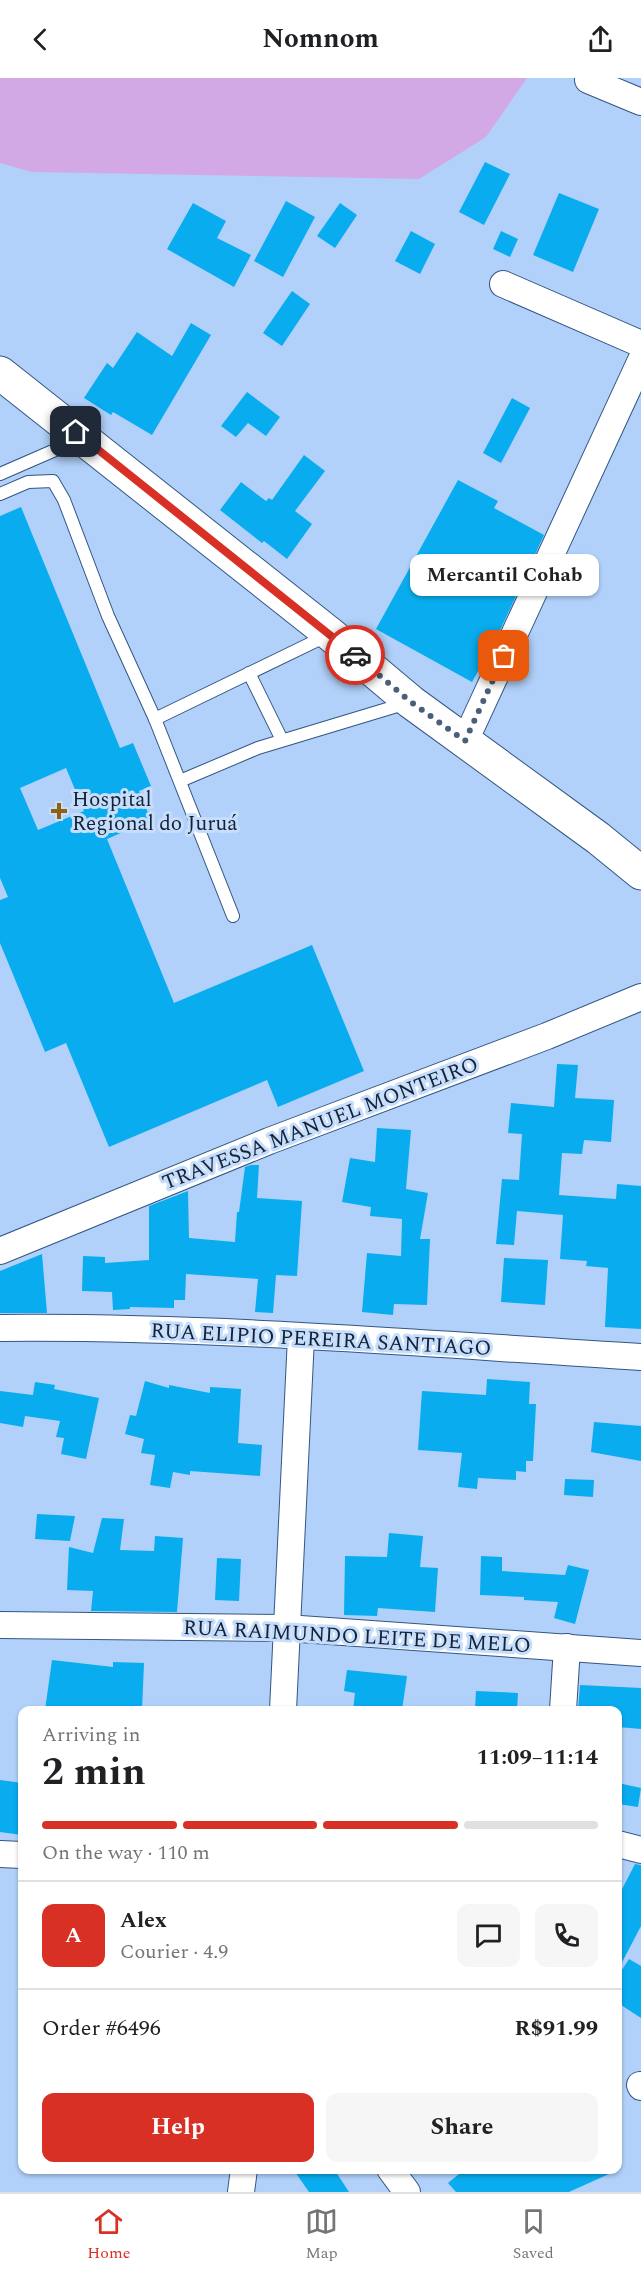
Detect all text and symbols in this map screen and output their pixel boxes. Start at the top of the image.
text: Nomnom [262,18,379,60]
icon: back [24,23,57,56]
icon: share [584,23,617,56]
pin [50,406,101,457]
icon: home [59,415,92,448]
callout: Mercantil Cohab [410,554,598,596]
text: Mercantil Cohab [427,560,582,590]
courier [325,625,385,685]
pin [478,630,529,681]
icon: car [339,639,372,672]
icon: bag [487,639,520,672]
place label: Hospital Regional do Juruá [72,784,238,840]
marker: Hospital Regional do Juruá [50,802,68,820]
street label: TRAVESSA MANUEL MONTEIRO [158,1049,483,1199]
street label: RUA ELIPIO PEREIRA SANTIAGO [150,1315,492,1365]
street label: RUA RAIMUNDO LEITE DE MELO [182,1612,532,1662]
text: Arriving in [42,1720,140,1750]
text: 11:09–11:14 [476,1741,598,1774]
text: 2 min [42,1743,146,1802]
text: On the way · 110 m [42,1838,210,1868]
text: Alex [120,1904,167,1937]
button: chat [457,1904,520,1967]
button: phone [535,1904,598,1967]
text: A [65,1919,82,1952]
text: Courier · 4.9 [120,1937,228,1967]
text: Order #6496 [42,2012,161,2045]
text: R$91.99 [514,2012,598,2045]
button: Help [42,2093,314,2162]
button: Share [326,2093,598,2162]
tab: Home [87,2205,130,2265]
tab: Map [305,2205,338,2265]
tab: Saved [513,2205,554,2265]

